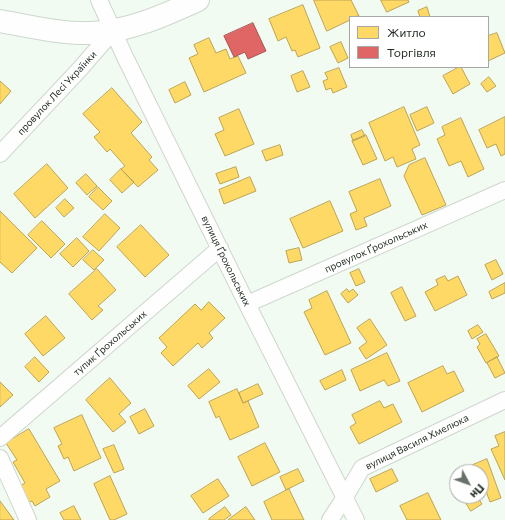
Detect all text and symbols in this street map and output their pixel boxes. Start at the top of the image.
legend [349,16,489,68]
text: Житло [387,25,426,39]
text: Торгівля [387,45,436,59]
street label: провулок Лесі Українки [15,48,99,138]
street label: вулиця Ґрохольських [199,214,253,308]
street label: провулок Ґрохольських [323,219,429,275]
street label: тупик Ґрохольських [71,308,149,378]
street label: вулиця Василя Хмелюка [363,412,471,472]
north arrow [449,464,489,504]
text: Пн [468,482,487,501]

